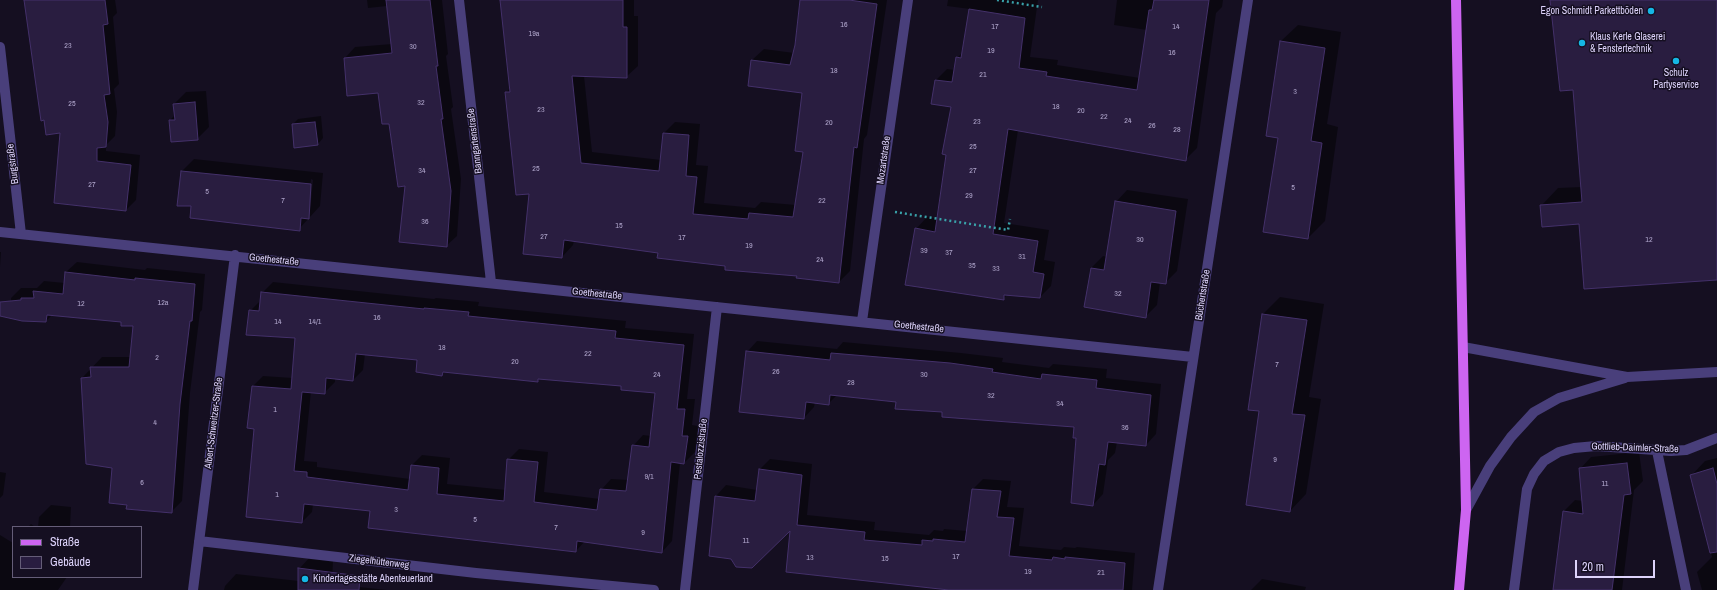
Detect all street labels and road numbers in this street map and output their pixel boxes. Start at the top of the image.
street label: Banngartenstraße [465,108,485,174]
street label: Mozartstraße [875,135,893,185]
street label: Burgstraße [5,143,21,185]
street label: Goethestraße [248,251,300,269]
street label: Büchertstraße [1193,269,1213,321]
street label: Goethestraße [571,285,623,303]
street label: Goethestraße [893,318,945,336]
street label: Albert-Schweitzer-Straße [202,377,226,469]
street label: Pestalozzistraße [692,418,710,480]
street label: Gottlieb-Daimler-Straße [1591,440,1679,456]
street label: Ziegelhüttenweg [348,552,410,572]

